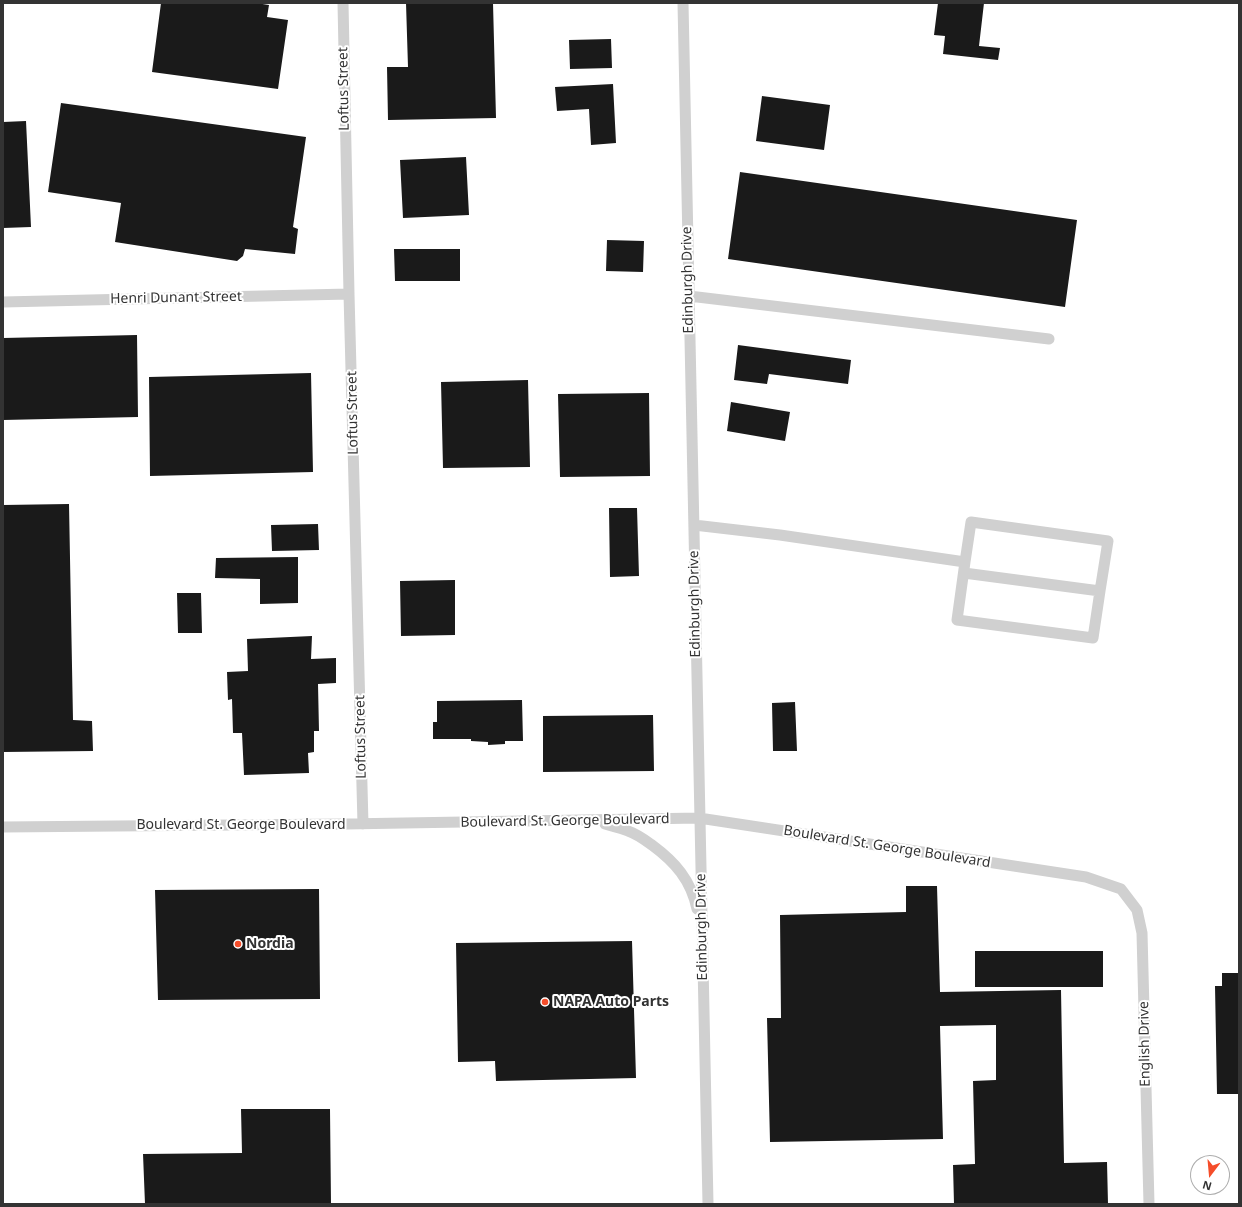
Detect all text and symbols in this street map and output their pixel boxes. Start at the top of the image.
street label: Loftus Street [335,47,353,131]
street label: Edinburgh Drive [679,226,697,334]
street label: Henri Dunant Street [110,288,242,308]
street label: Loftus Street [344,371,362,455]
street label: Edinburgh Drive [686,550,704,658]
street label: Loftus Street [352,695,370,779]
street label: Boulevard St. George Boulevard [460,811,670,831]
street label: Boulevard St. George Boulevard [136,817,346,833]
street label: Boulevard St. George Boulevard [782,822,992,872]
street label: Edinburgh Drive [693,873,711,981]
place label: Nordia [246,936,294,952]
marker: Nordia [233,939,243,949]
place label: NAPA Auto Parts [553,994,669,1010]
marker: NAPA Auto Parts [540,997,550,1007]
street label: English Drive [1136,1001,1154,1087]
north arrow [1190,1155,1230,1195]
text: N [1200,1178,1213,1195]

